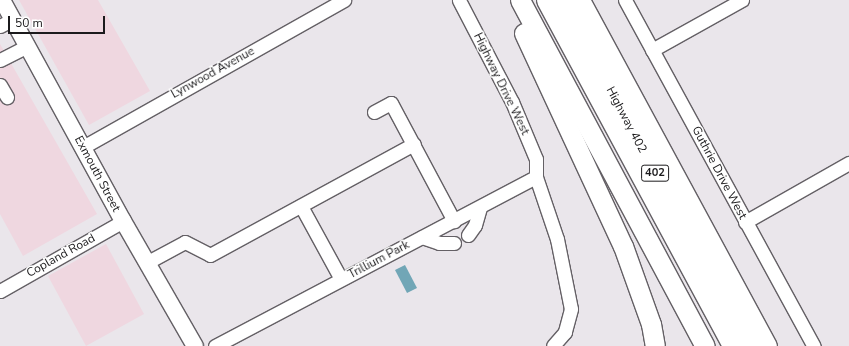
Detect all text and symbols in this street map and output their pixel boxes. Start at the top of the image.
scale bar [10,8,107,34]
text: 50 m [15,15,43,31]
street label: Highway Drive West [470,31,532,137]
street label: Lynwood Avenue [169,44,257,102]
street label: Highway 402 [603,84,649,156]
street label: Guthrie Drive West [688,124,750,222]
street label: Exmouth Street [71,134,123,214]
road number: 402 [641,164,669,182]
street label: Copland Road [24,231,98,281]
street label: Trillium Park [346,238,412,282]

